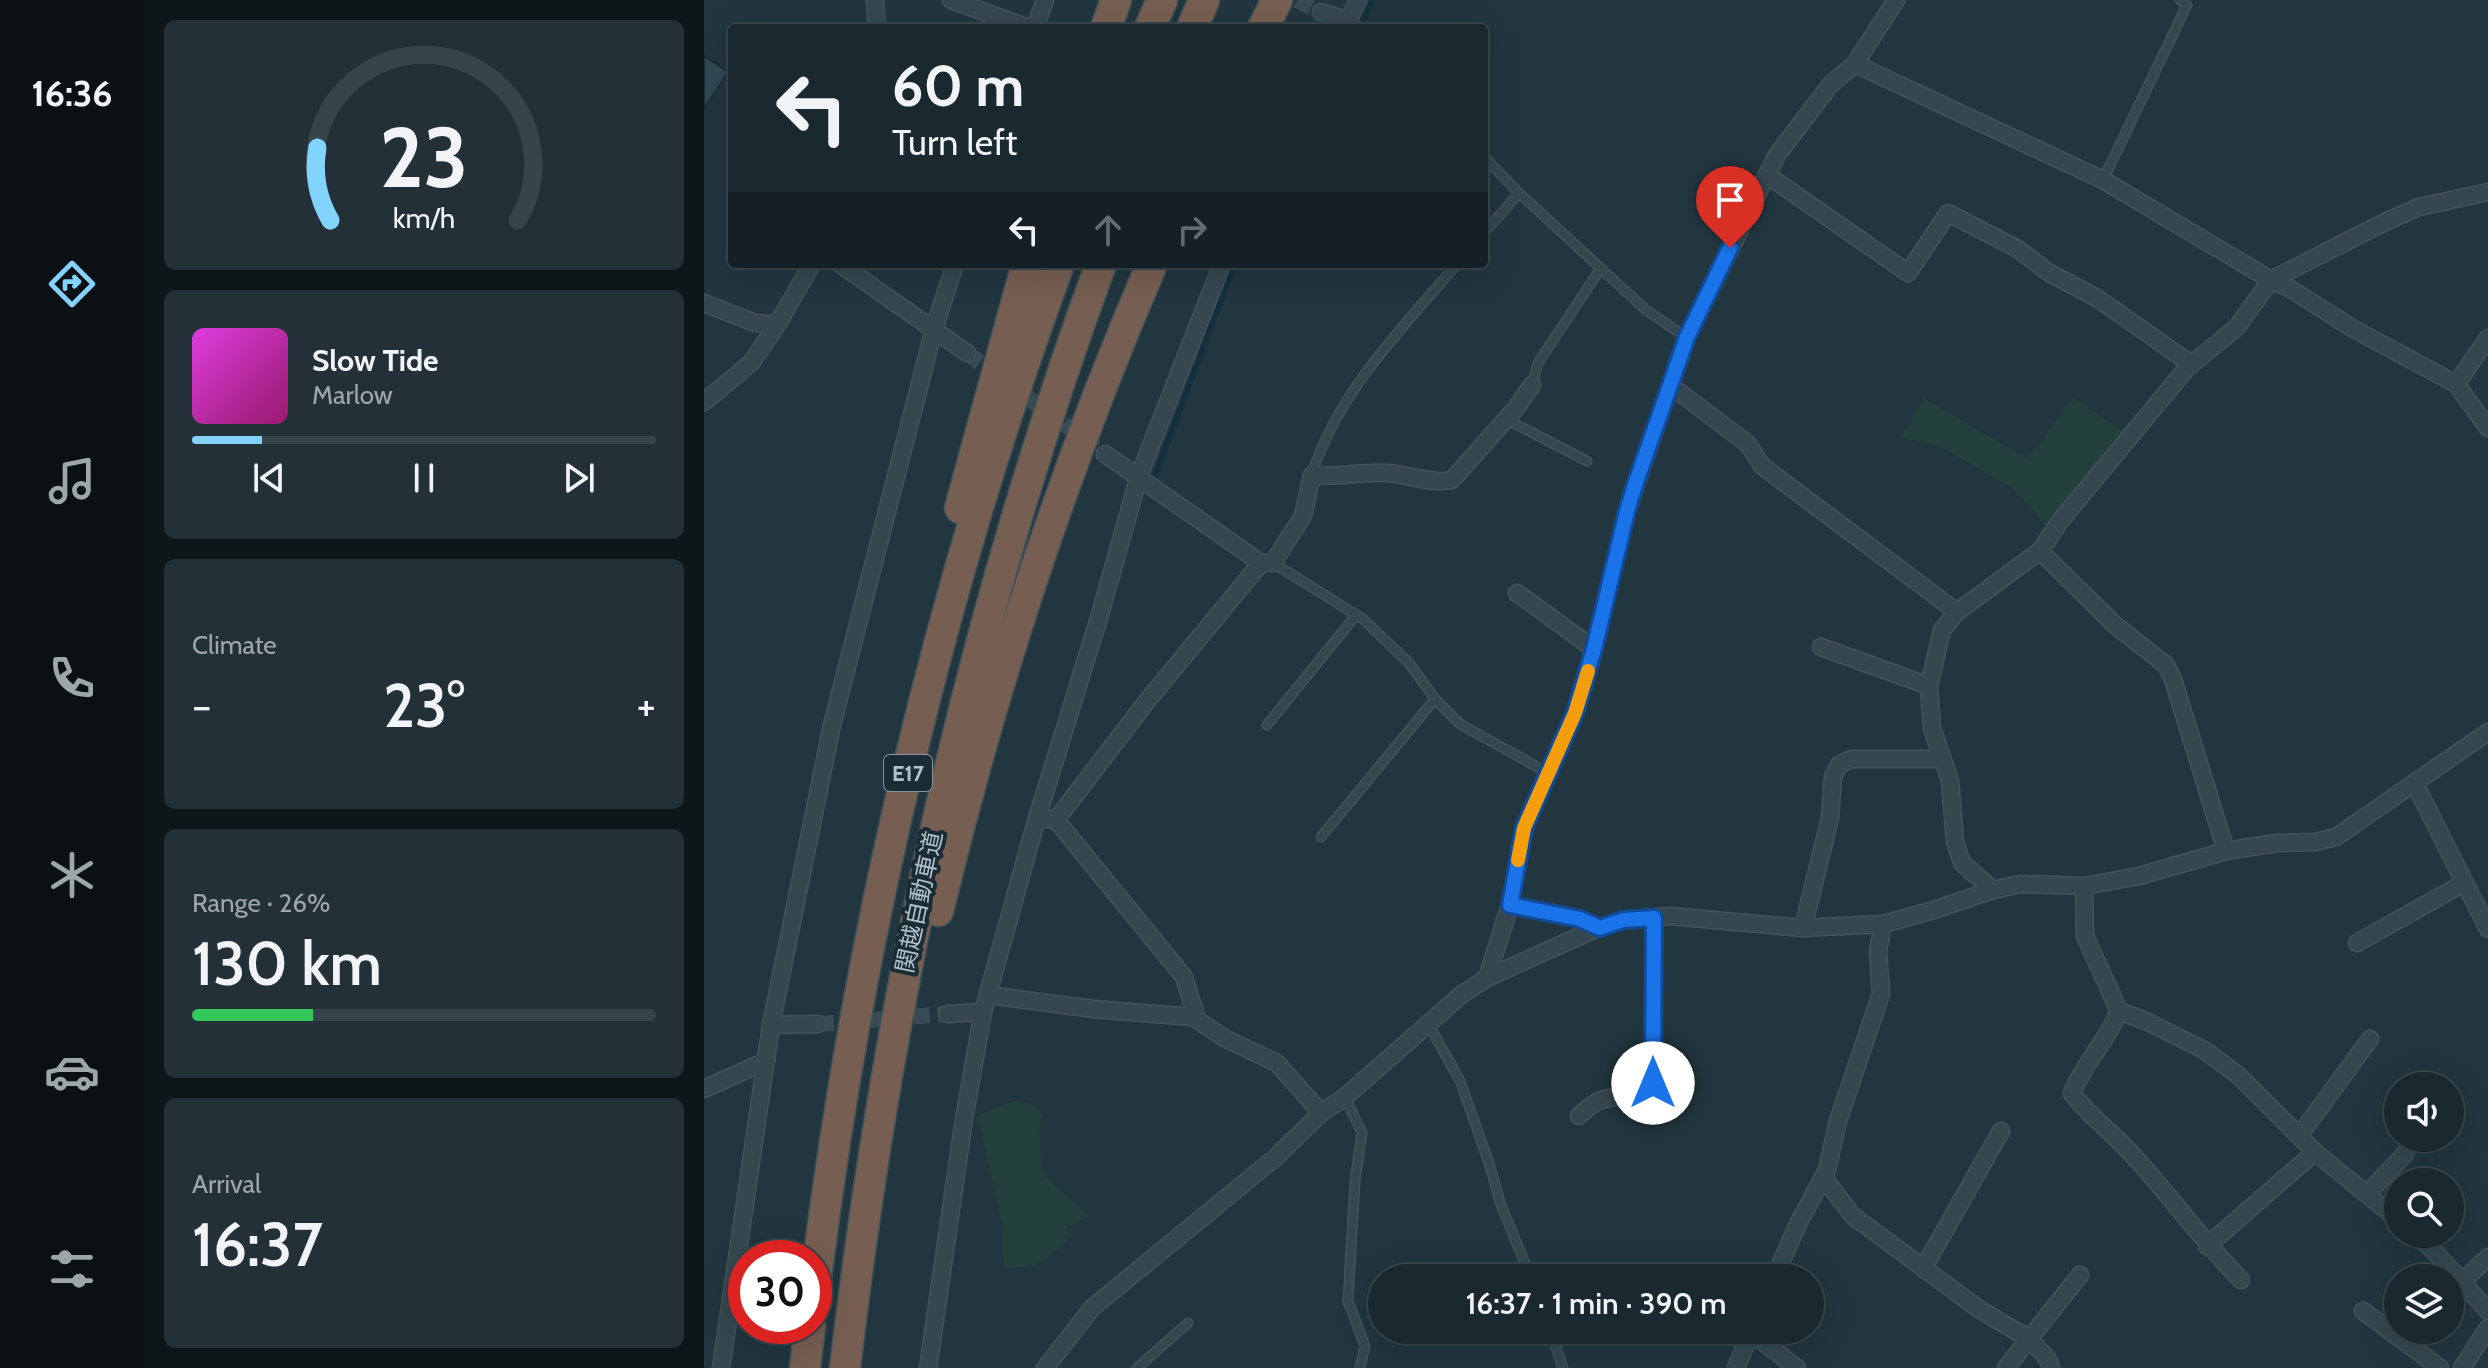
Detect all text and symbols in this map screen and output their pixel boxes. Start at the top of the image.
text: 60 m [892,52,1024,120]
icon: left [760,56,864,160]
text: 16:36 [31,71,113,115]
text: 23 [380,106,468,207]
text: Turn left [892,120,1017,164]
pin [1696,166,1764,248]
icon: arrive [1708,178,1752,222]
text: km/h [393,200,455,235]
icon: left [1002,208,1046,252]
icon: ahead [1086,208,1130,252]
icon: right [1170,208,1214,252]
icon: directions [44,256,100,312]
text: Slow Tide [312,342,439,379]
text: Marlow [312,379,393,411]
icon: music [44,453,100,509]
icon: previous [247,456,291,500]
icon: pause [402,456,446,500]
icon: next [557,456,601,500]
text: Climate [192,629,277,661]
icon: phone [44,650,100,706]
text: 23° [383,669,465,742]
text: − [192,679,211,732]
text: + [637,679,656,732]
road number: E17 [884,755,932,791]
street label: 関越自動車道 [890,829,948,975]
icon: climate [44,847,100,903]
text: Range · 26% [192,887,330,919]
text: 130 km [192,927,382,1000]
position arrow [1611,1041,1695,1125]
icon: car [44,1044,100,1100]
map controls [2384,1072,2464,1344]
button: sound [2384,1072,2464,1152]
text: Arrival [192,1168,261,1200]
button: search [2384,1168,2464,1248]
text: 16:37 [192,1208,323,1281]
speed limit sign: 30 [728,1240,832,1344]
icon: filters [44,1241,100,1297]
button: layers [2384,1264,2464,1344]
text: 16:37 · 1 min · 390 m [1466,1285,1726,1322]

